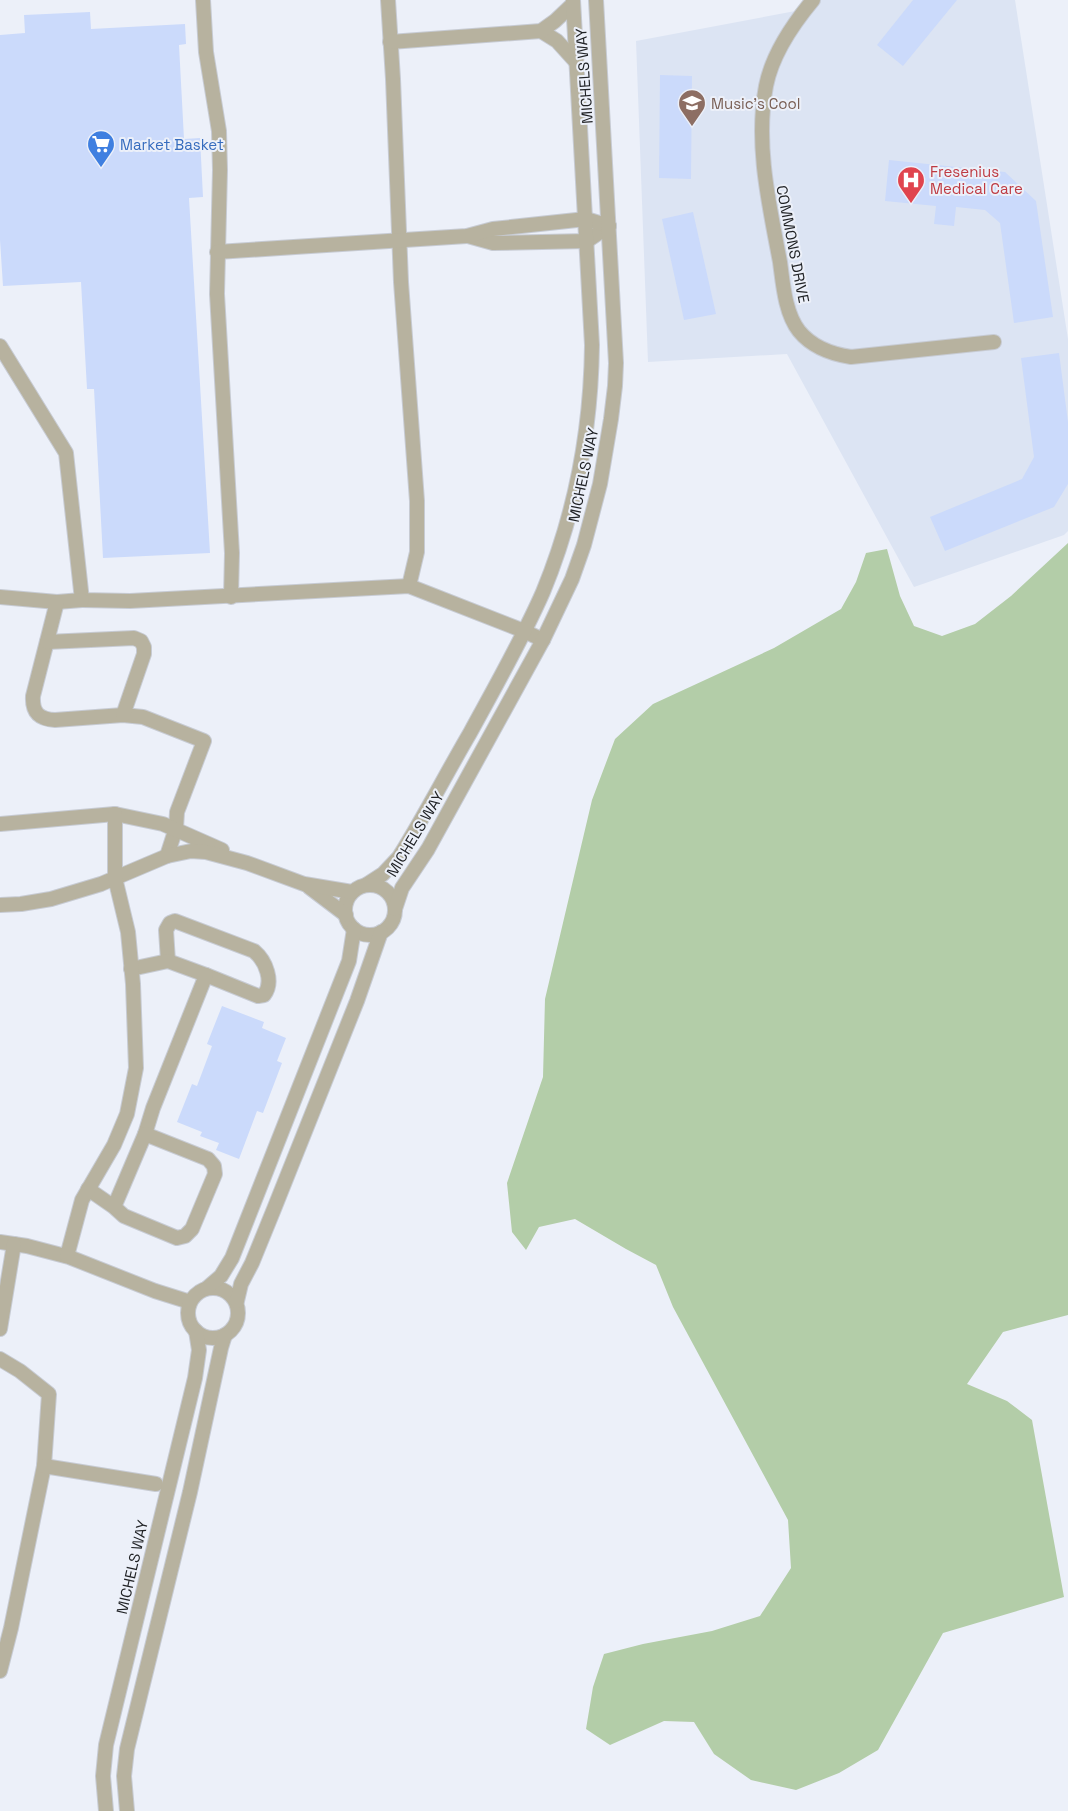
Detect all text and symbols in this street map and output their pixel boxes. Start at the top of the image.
street label: MICHELS WAY [571,28,597,124]
school or university icon: Music's Cool [677,88,707,127]
place label: Music's Cool [711,94,801,113]
supermarket icon: Market Basket [86,129,116,168]
place label: Market Basket [120,135,224,154]
place label: Fresenius Medical Care [930,162,1023,198]
hospital icon: Fresenius Medical Care [896,165,926,204]
street label: COMMONS DRIVE [772,184,814,304]
street label: MICHELS WAY [564,426,602,524]
street label: MICHELS WAY [382,788,448,880]
street label: MICHELS WAY [112,1518,152,1616]

